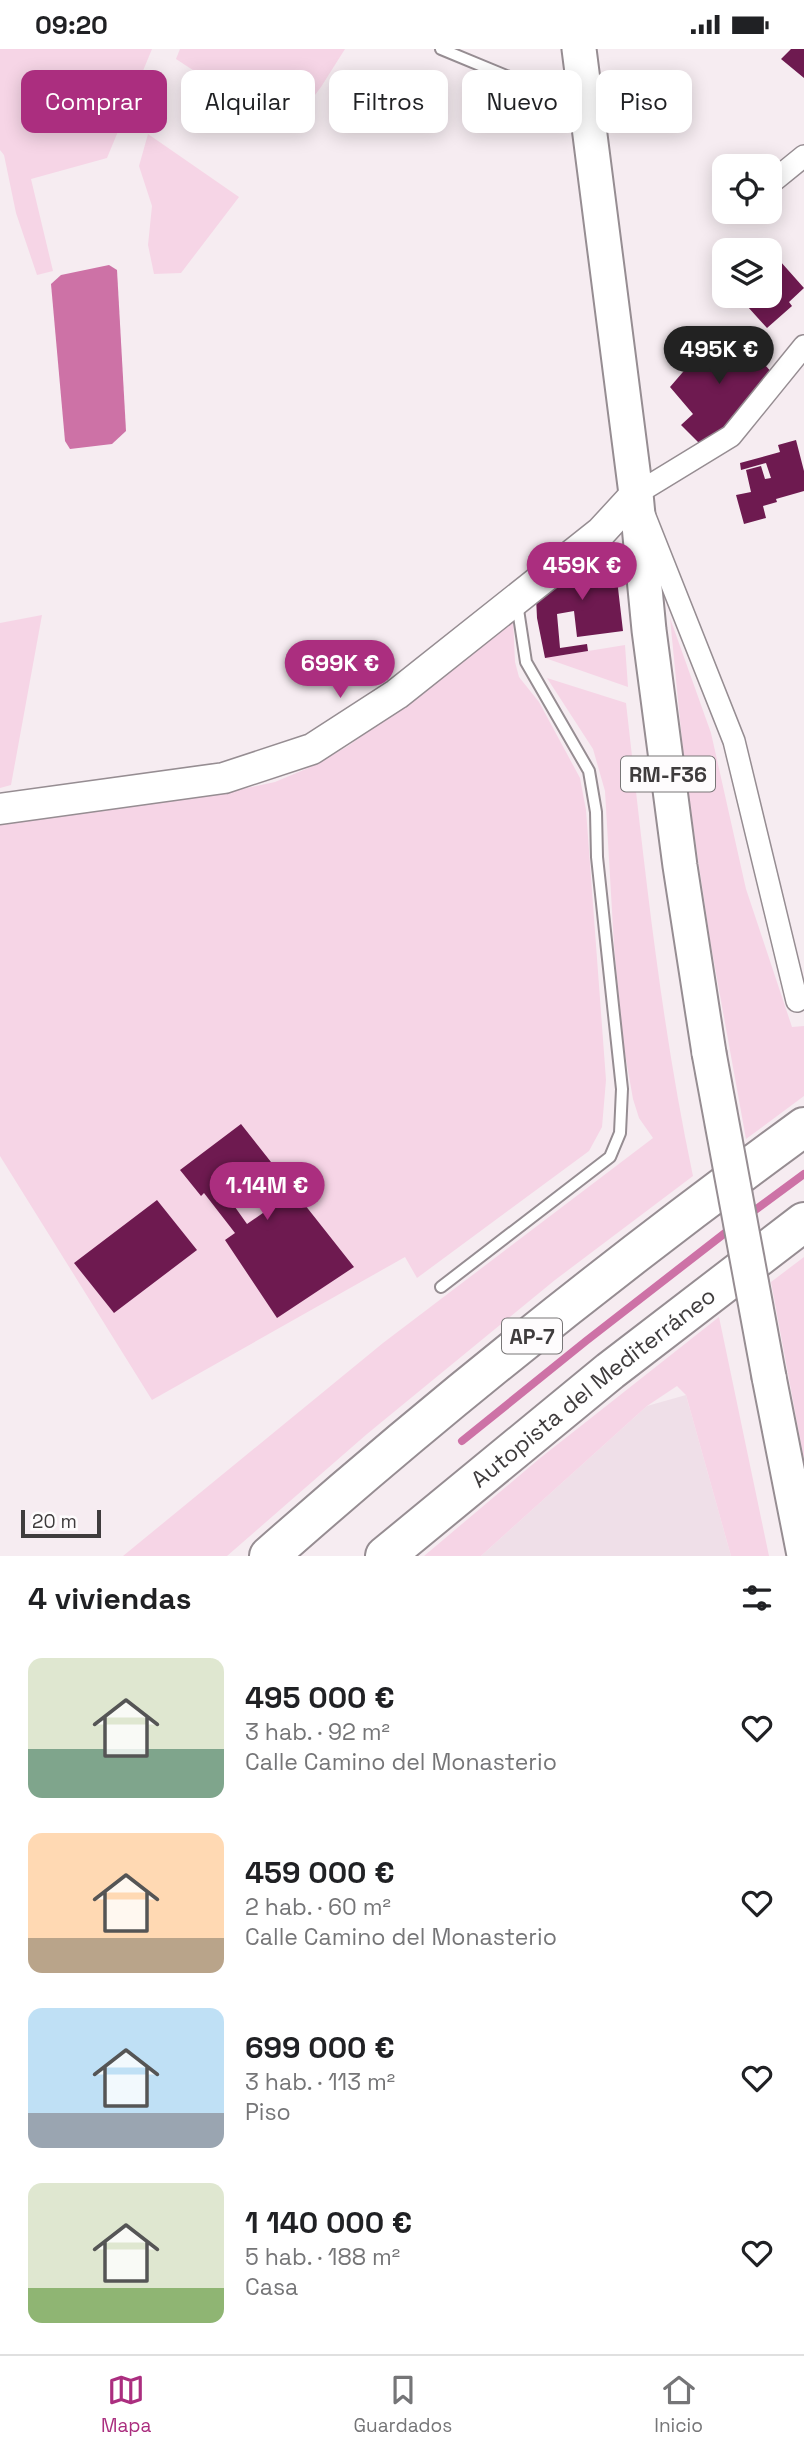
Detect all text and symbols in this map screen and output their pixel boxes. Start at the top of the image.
text: 09:20 [35,8,108,42]
chip: Comprar [21,70,167,133]
chip: Alquilar [181,70,315,133]
chip: Filtros [329,70,448,133]
chip: Nuevo [462,70,582,133]
chip: Piso [596,70,692,133]
map controls [712,154,782,308]
button: locate [712,154,782,224]
button: layers [712,238,782,308]
pin: 495K € [662,327,776,386]
text: 495K € [680,334,758,364]
pin: 459K € [525,543,639,602]
text: 459K € [543,550,621,580]
pin: 699K € [283,641,397,700]
text: 699K € [301,648,379,678]
road number: RM-F36 [621,757,715,791]
pin: 1.14M € [202,1163,332,1222]
text: 1.14M € [226,1170,308,1200]
street label: Autopista del Mediterráneo [465,1280,722,1494]
road number: AP-7 [502,1319,562,1353]
scale bar [21,1507,102,1539]
text: 20 m [32,1509,77,1534]
text: 4 viviendas [28,1579,191,1618]
icon: filters [738,1579,776,1617]
text: 495 000 € [245,1678,395,1717]
icon: home [84,1686,168,1770]
icon: heart [738,1709,776,1747]
text: 3 hab. · 92 m² [245,1717,390,1747]
text: Calle Camino del Monasterio [245,1747,557,1777]
text: 459 000 € [245,1853,395,1892]
icon: home [84,1861,168,1945]
icon: heart [738,1884,776,1922]
text: 2 hab. · 60 m² [245,1892,391,1922]
text: Calle Camino del Monasterio [245,1922,557,1952]
text: 699 000 € [245,2028,395,2067]
icon: home [84,2036,168,2120]
icon: heart [738,2059,776,2097]
text: 3 hab. · 113 m² [245,2067,395,2097]
text: Piso [245,2097,291,2127]
text: 1 140 000 € [245,2203,412,2242]
icon: home [84,2211,168,2295]
icon: heart [738,2234,776,2272]
text: 5 hab. · 188 m² [245,2242,400,2272]
text: Casa [245,2272,298,2302]
tab: Mapa [101,2371,152,2438]
tab: Guardados [354,2371,452,2438]
tab: Inicio [654,2371,703,2438]

